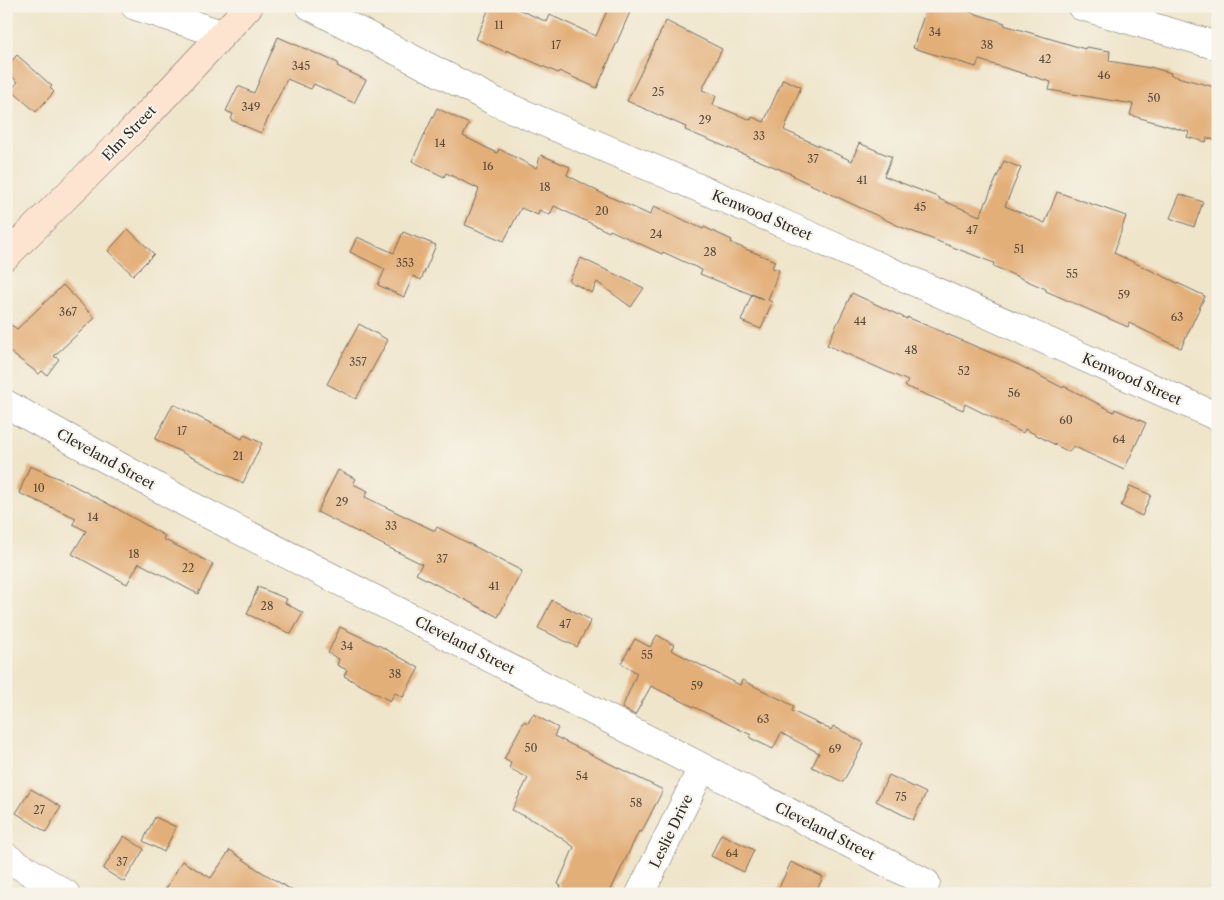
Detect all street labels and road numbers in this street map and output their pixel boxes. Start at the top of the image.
street label: Elm Street [98,101,160,165]
street label: Kenwood Street [709,186,815,244]
street label: Kenwood Street [1079,349,1185,409]
street label: Cleveland Street [54,425,158,494]
street label: Cleveland Street [412,612,518,678]
street label: Leslie Drive [645,791,697,871]
street label: Cleveland Street [772,798,878,864]

